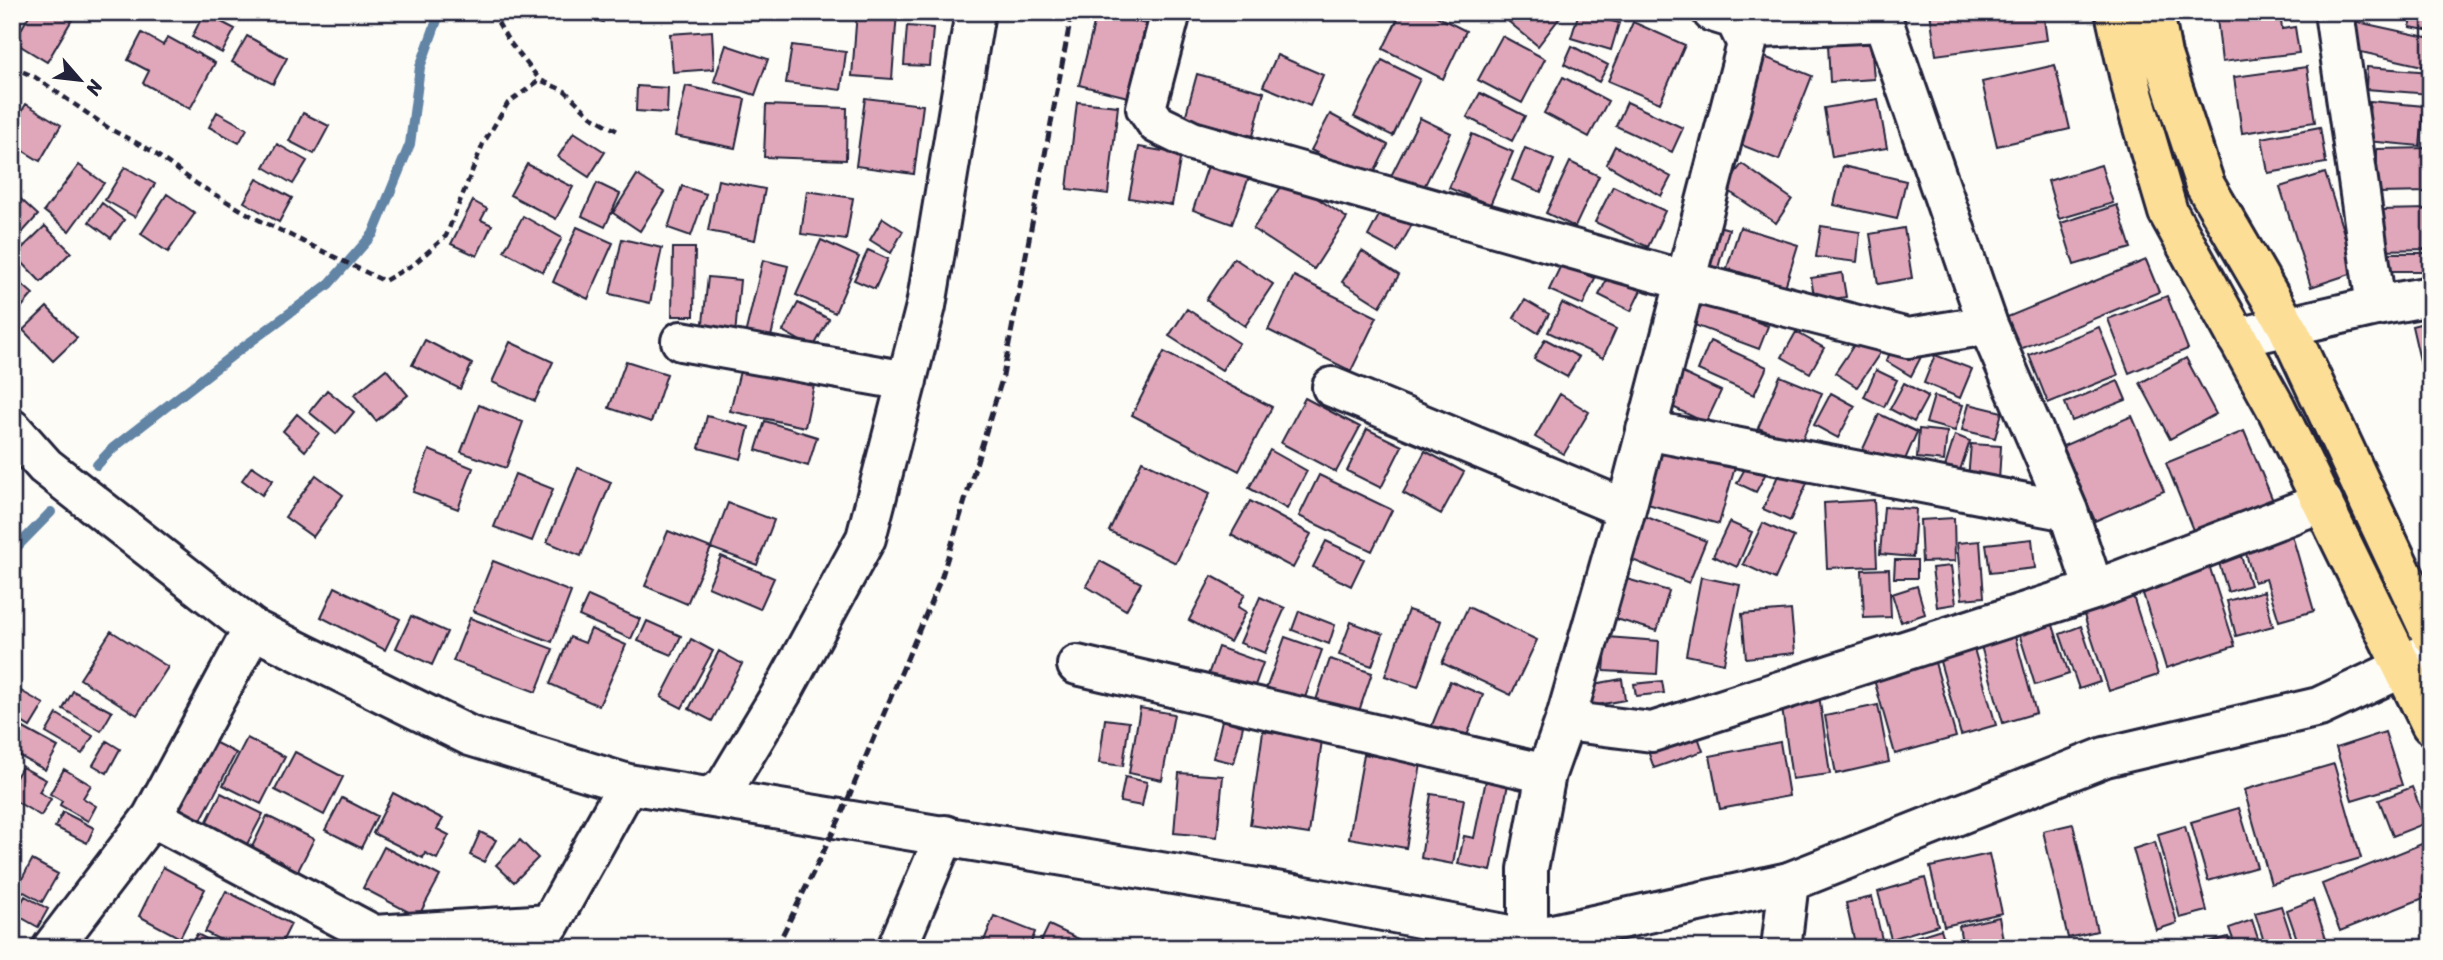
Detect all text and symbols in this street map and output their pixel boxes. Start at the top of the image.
north arrow [46,46,116,116]
text: N [77,73,113,102]

